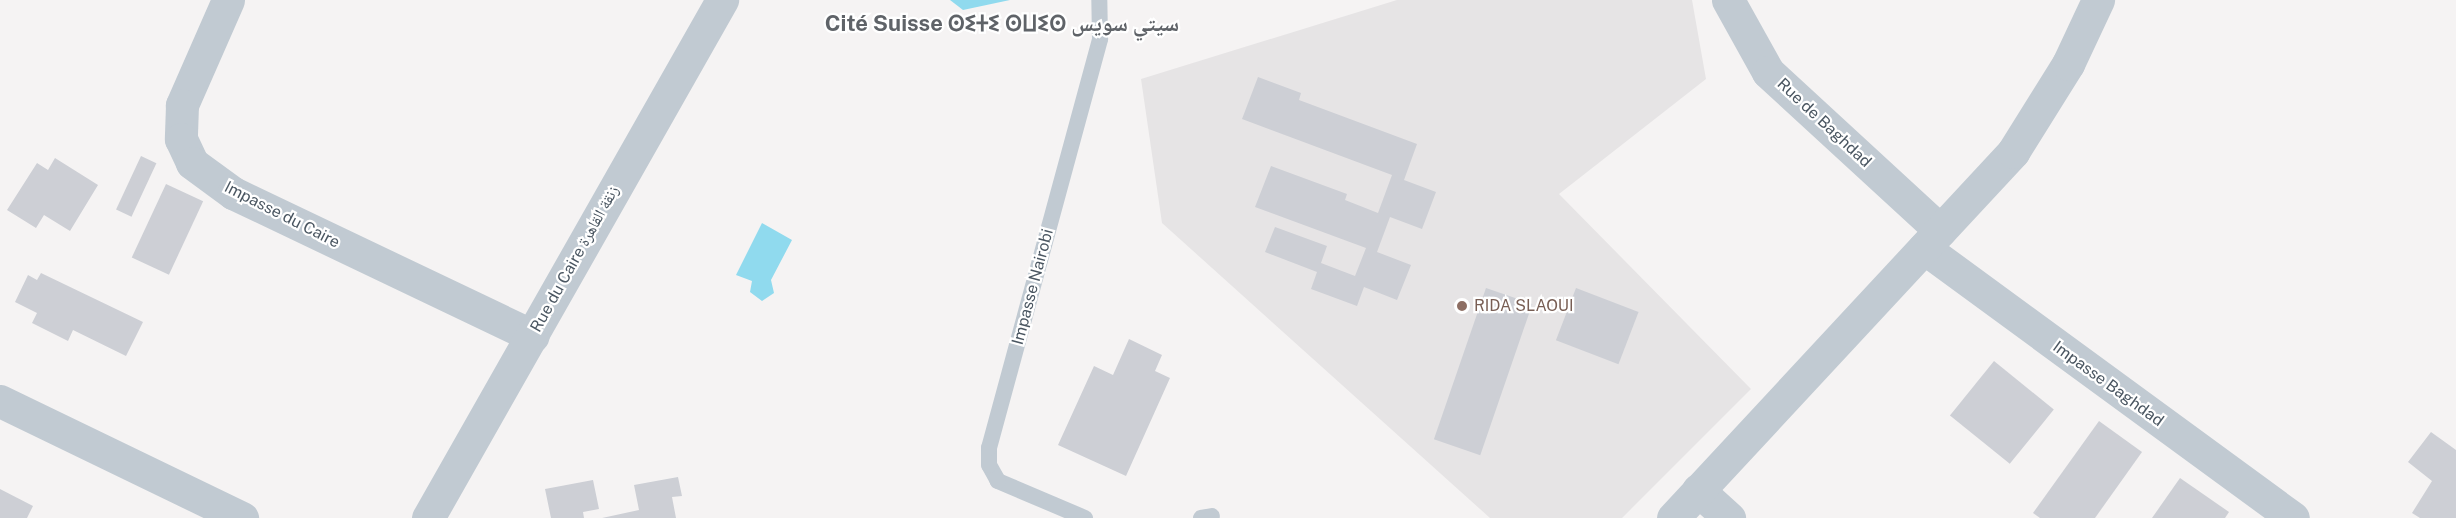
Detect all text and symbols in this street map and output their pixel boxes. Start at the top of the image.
district label: Cité Suisse ⵙⵉⵜⵉ ⵙⵡⵉⵙ سيتي سويس [825,11,1179,37]
street label: Rue de Baghdad [1773,74,1875,172]
street label: Impasse du Caire [221,178,343,252]
street label: Rue du Caire زنقة القاهرة [527,182,623,336]
street label: Impasse Nairobi [1008,227,1058,347]
place label: RIDA SLAOUI [1474,296,1573,316]
marker: RIDA SLAOUI [1455,299,1469,313]
street label: Impasse Baghdad [2049,337,2167,431]

